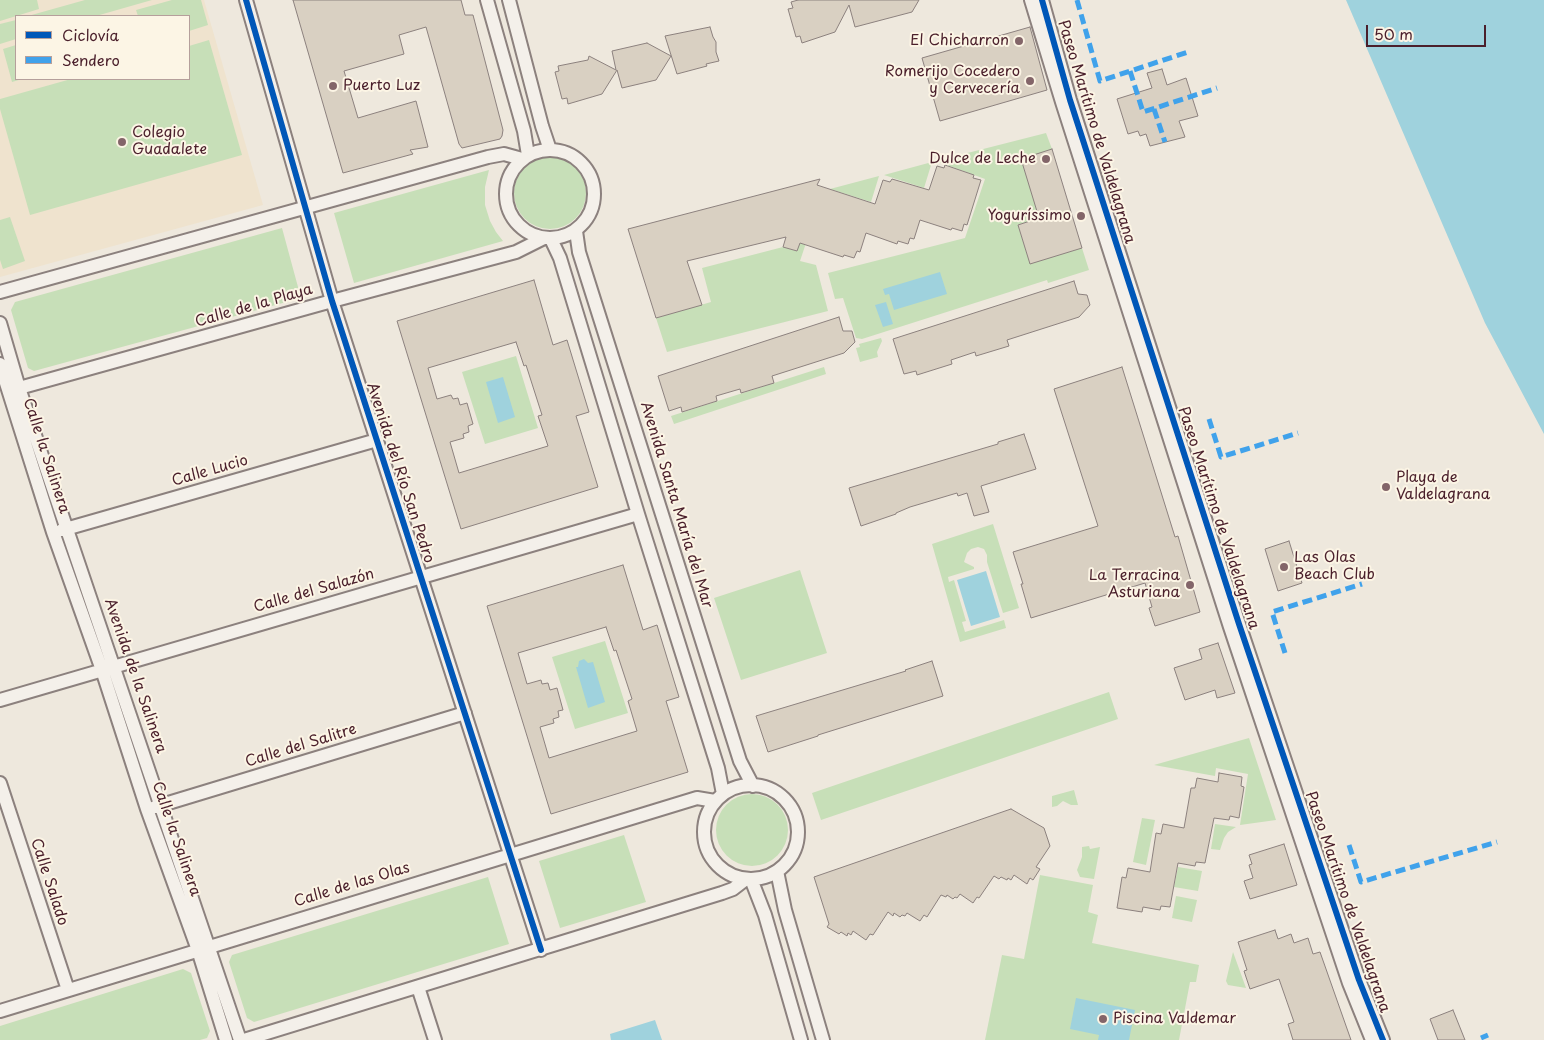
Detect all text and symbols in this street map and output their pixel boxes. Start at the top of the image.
legend [15,15,190,80]
scale bar [1369,15,1489,47]
street label: Paseo Marítimo de Valdelagrana [1053,18,1139,246]
text: 50 m [1374,22,1413,45]
text: Ciclovía [62,23,119,46]
place label: El Chicharron [910,32,1009,50]
marker: El Chicharron [1013,35,1025,47]
text: Sendero [62,48,120,71]
place label: Romerijo Cocedero y Cervecería [885,63,1020,98]
marker: Romerijo Cocedero y Cervecería [1024,75,1036,87]
place label: Puerto Luz [343,77,420,95]
marker: Puerto Luz [327,80,339,92]
place label: Colegio Guadalete [132,124,207,159]
marker: Colegio Guadalete [116,136,128,148]
place label: Dulce de Leche [929,150,1036,168]
marker: Dulce de Leche [1040,153,1052,165]
place label: Yoguríssimo [987,207,1071,225]
marker: Yoguríssimo [1075,210,1087,222]
street label: Calle de la Playa [193,281,315,331]
street label: Avenida del Río San Pedro [362,380,438,566]
street label: Calle la Salinera [19,396,73,516]
street label: Avenida Santa María del Mar [636,400,716,610]
street label: Paseo Marítimo de Valdelagrana [1173,404,1263,632]
street label: Calle Lucio [170,452,250,490]
place label: Playa de Valdelagrana [1396,469,1490,504]
marker: Playa de Valdelagrana [1380,481,1392,493]
place label: Las Olas Beach Club [1294,549,1375,584]
marker: Las Olas Beach Club [1278,561,1290,573]
street label: Calle del Salazón [252,565,376,617]
place label: La Terracina Asturiana [1089,567,1180,602]
marker: La Terracina Asturiana [1184,579,1196,591]
street label: Avenida de la Salinera [100,596,170,756]
street label: Calle del Salitre [243,720,359,772]
street label: Calle la Salinera [148,779,204,899]
street label: Paseo Marítimo de Valdelagrana [1301,789,1393,1015]
street label: Calle Salado [26,836,72,928]
street label: Calle de las Olas [292,859,412,911]
place label: Piscina Valdemar [1113,1010,1236,1028]
marker: Piscina Valdemar [1097,1013,1109,1025]

